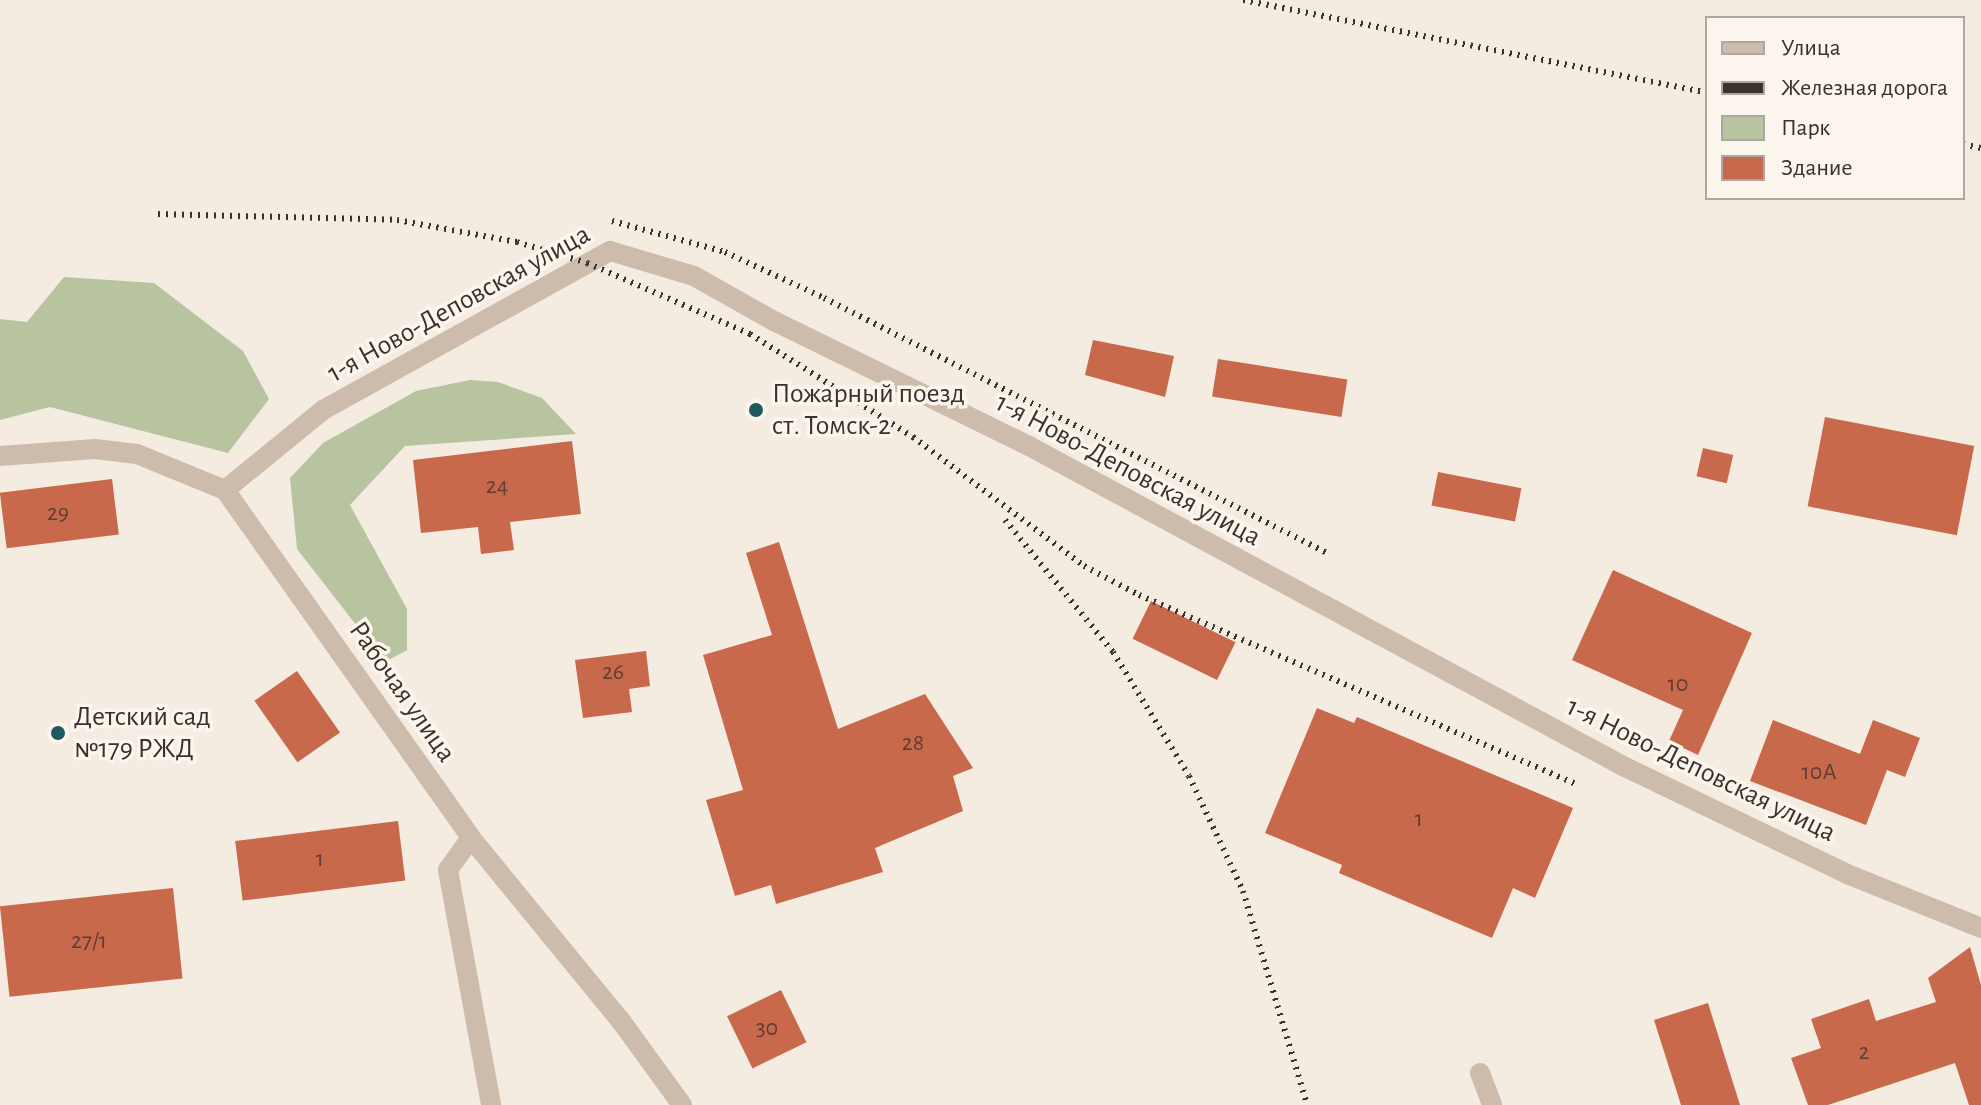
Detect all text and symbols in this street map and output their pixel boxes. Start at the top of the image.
legend [1705,16,1965,200]
text: Улица [1781,36,1841,60]
text: Железная дорога [1781,76,1948,100]
text: Парк [1781,116,1830,140]
text: Здание [1781,156,1852,180]
street label: 1-я Ново-Деповская улица [322,218,596,390]
place label: Пожарный поезд ст. Томск-2 [772,377,965,443]
street label: 1-я Ново-Деповская улица [990,386,1266,554]
marker: Пожарный поезд ст. Томск-2 [747,401,765,419]
house number: 24 [486,473,508,501]
house number: 29 [47,500,69,528]
street label: Рабочая улица [341,615,463,769]
house number: 26 [602,659,624,687]
house number: 10 [1668,671,1688,699]
street label: 1-я Ново-Деповская улица [1561,690,1841,850]
place label: Детский сад №179 РЖД [74,700,211,766]
marker: Детский сад №179 РЖД [49,724,67,742]
house number: 28 [902,730,924,758]
house number: 10А [1801,759,1837,787]
house number: 1 [1415,806,1423,834]
house number: 1 [316,846,324,874]
house number: 27/1 [71,928,107,956]
house number: 30 [756,1015,778,1043]
house number: 2 [1859,1039,1869,1067]

